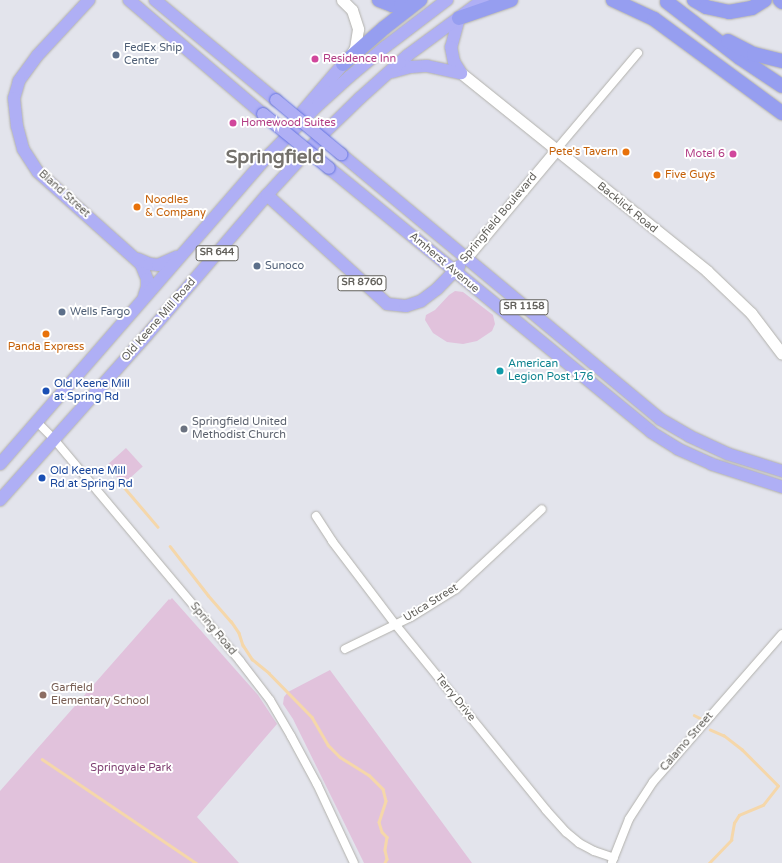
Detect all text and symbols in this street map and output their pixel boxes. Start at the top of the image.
place label: FedEx Ship Center [124,42,182,68]
marker: FedEx Ship Center [111,50,121,60]
place label: Residence Inn [323,52,396,66]
marker: Residence Inn [310,54,320,64]
place label: Homewood Suites [241,116,336,130]
marker: Homewood Suites [228,118,238,128]
place label: Pete's Tavern [549,145,618,159]
district label: Springfield [226,147,324,169]
marker: Pete's Tavern [621,147,631,157]
place label: Motel 6 [685,147,725,161]
marker: Motel 6 [728,149,738,159]
street label: Bland Street [36,168,92,220]
place label: Five Guys [665,168,715,182]
marker: Five Guys [652,170,662,180]
street label: Springfield Boulevard [458,171,540,265]
street label: Backlick Road [594,180,660,236]
place label: Noodles & Company [145,194,206,220]
marker: Noodles & Company [132,202,142,212]
street label: Amherst Avenue [406,230,482,296]
road number: SR 644 [195,245,239,261]
place label: Sunoco [265,259,304,273]
marker: Sunoco [252,261,262,271]
road number: SR 8760 [337,275,387,291]
street label: Old Keene Mill Road [119,276,199,364]
road number: SR 1158 [499,299,549,315]
place label: Wells Fargo [70,305,130,319]
marker: Wells Fargo [57,307,67,317]
marker: Panda Express [41,329,51,339]
place label: Panda Express [8,340,84,354]
place label: American Legion Post 176 [508,358,593,384]
marker: American Legion Post 176 [495,366,505,376]
place label: Old Keene Mill at Spring Rd [54,378,130,404]
marker: Old Keene Mill at Spring Rd [41,386,51,396]
place label: Springfield United Methodist Church [192,416,287,442]
marker: Springfield United Methodist Church [179,424,189,434]
place label: Old Keene Mill Rd at Spring Rd [50,465,133,491]
marker: Old Keene Mill Rd at Spring Rd [37,473,47,483]
street label: Utica Street [401,581,461,625]
street label: Spring Road [187,600,239,658]
street label: Terry Drive [432,672,478,724]
place label: Garfield Elementary School [51,682,149,708]
marker: Garfield Elementary School [38,690,48,700]
street label: Calamo Street [658,710,716,774]
park label: Springvale Park [90,761,172,775]

